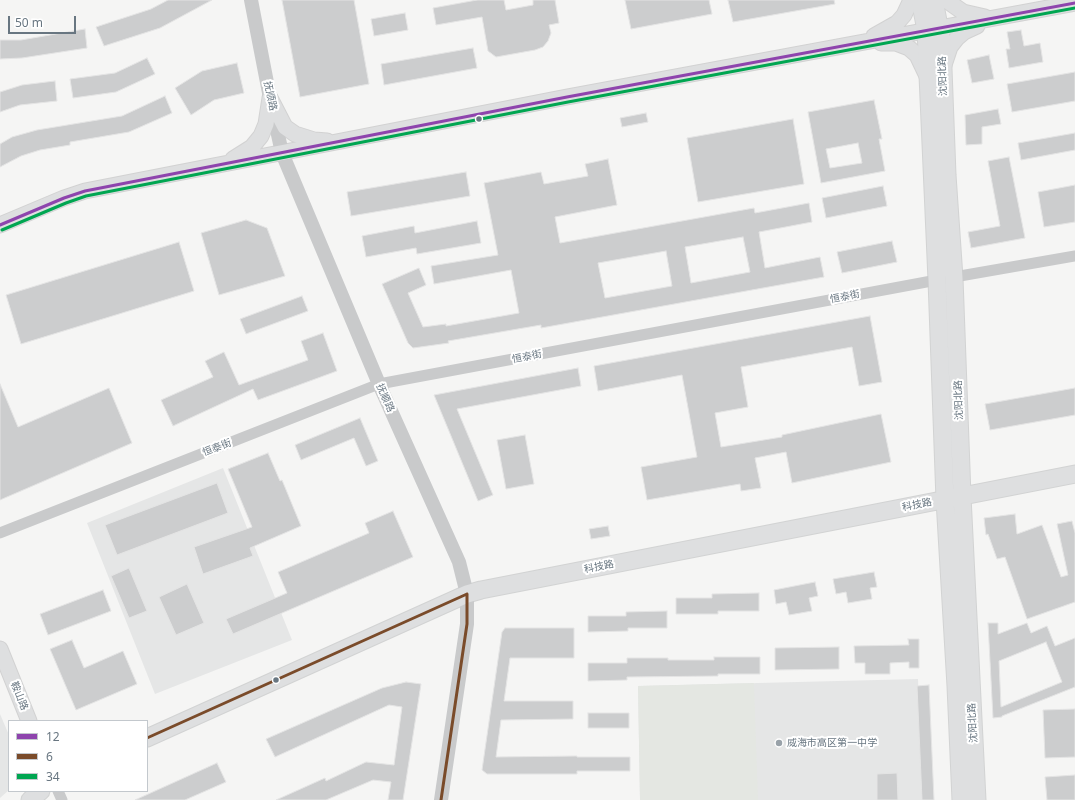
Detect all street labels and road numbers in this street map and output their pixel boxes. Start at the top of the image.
street label: 沈阳北路 [936,56,950,96]
street label: 抚顺路 [261,80,279,112]
street label: 恒泰街 [829,288,861,306]
street label: 恒泰街 [511,348,543,366]
street label: 沈阳北路 [952,380,966,420]
street label: 抚顺路 [373,382,397,414]
street label: 恒泰街 [201,437,233,459]
street label: 科技路 [901,496,933,514]
street label: 科技路 [583,558,615,576]
street label: 鞍山路 [8,680,30,712]
street label: 沈阳北路 [966,703,980,743]

